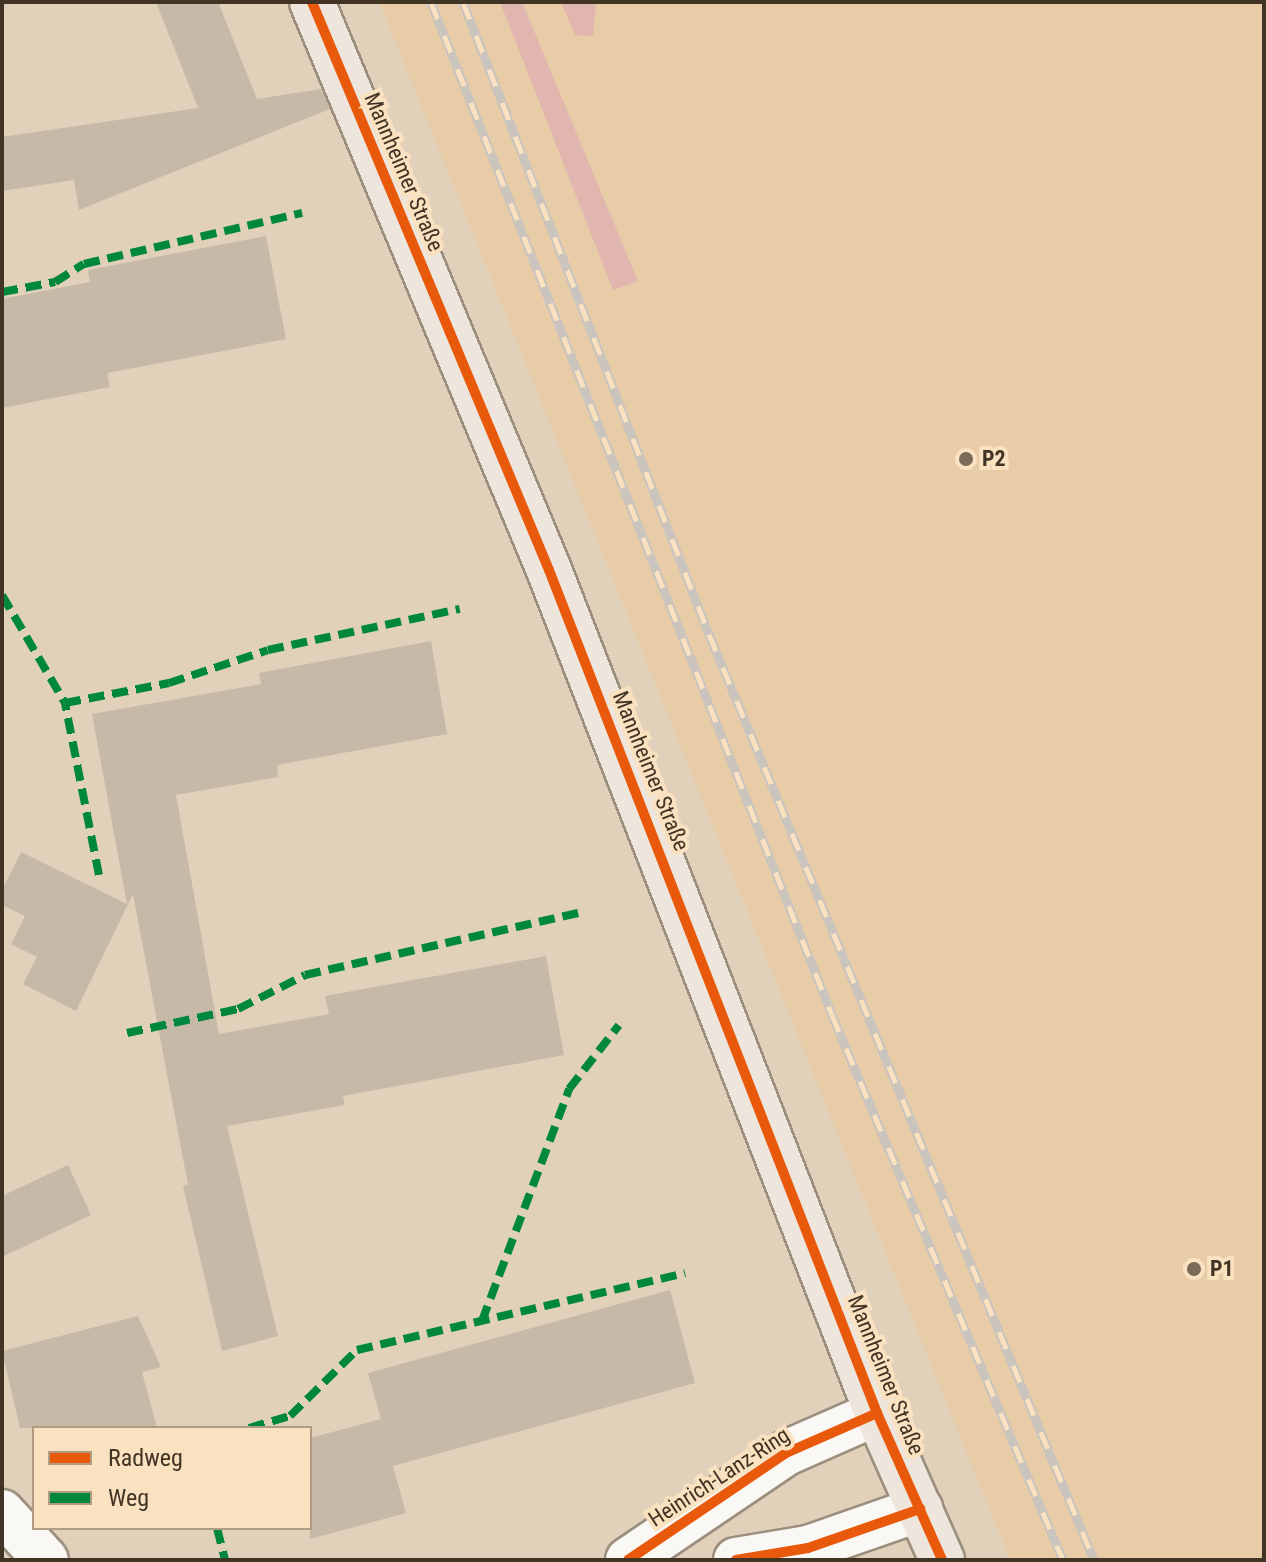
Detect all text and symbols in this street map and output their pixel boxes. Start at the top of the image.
street label: Mannheimer Straße [359,89,449,255]
place label: P2 [982,446,1006,472]
marker: P2 [957,450,975,468]
street label: Mannheimer Straße [607,687,695,855]
place label: P1 [1210,1256,1234,1282]
marker: P1 [1185,1260,1203,1278]
street label: Mannheimer Straße [842,1291,930,1459]
street label: Heinrich-Lanz-Ring [644,1422,794,1532]
legend [32,1426,312,1530]
text: Radweg [108,1444,183,1472]
text: Weg [108,1484,149,1512]

